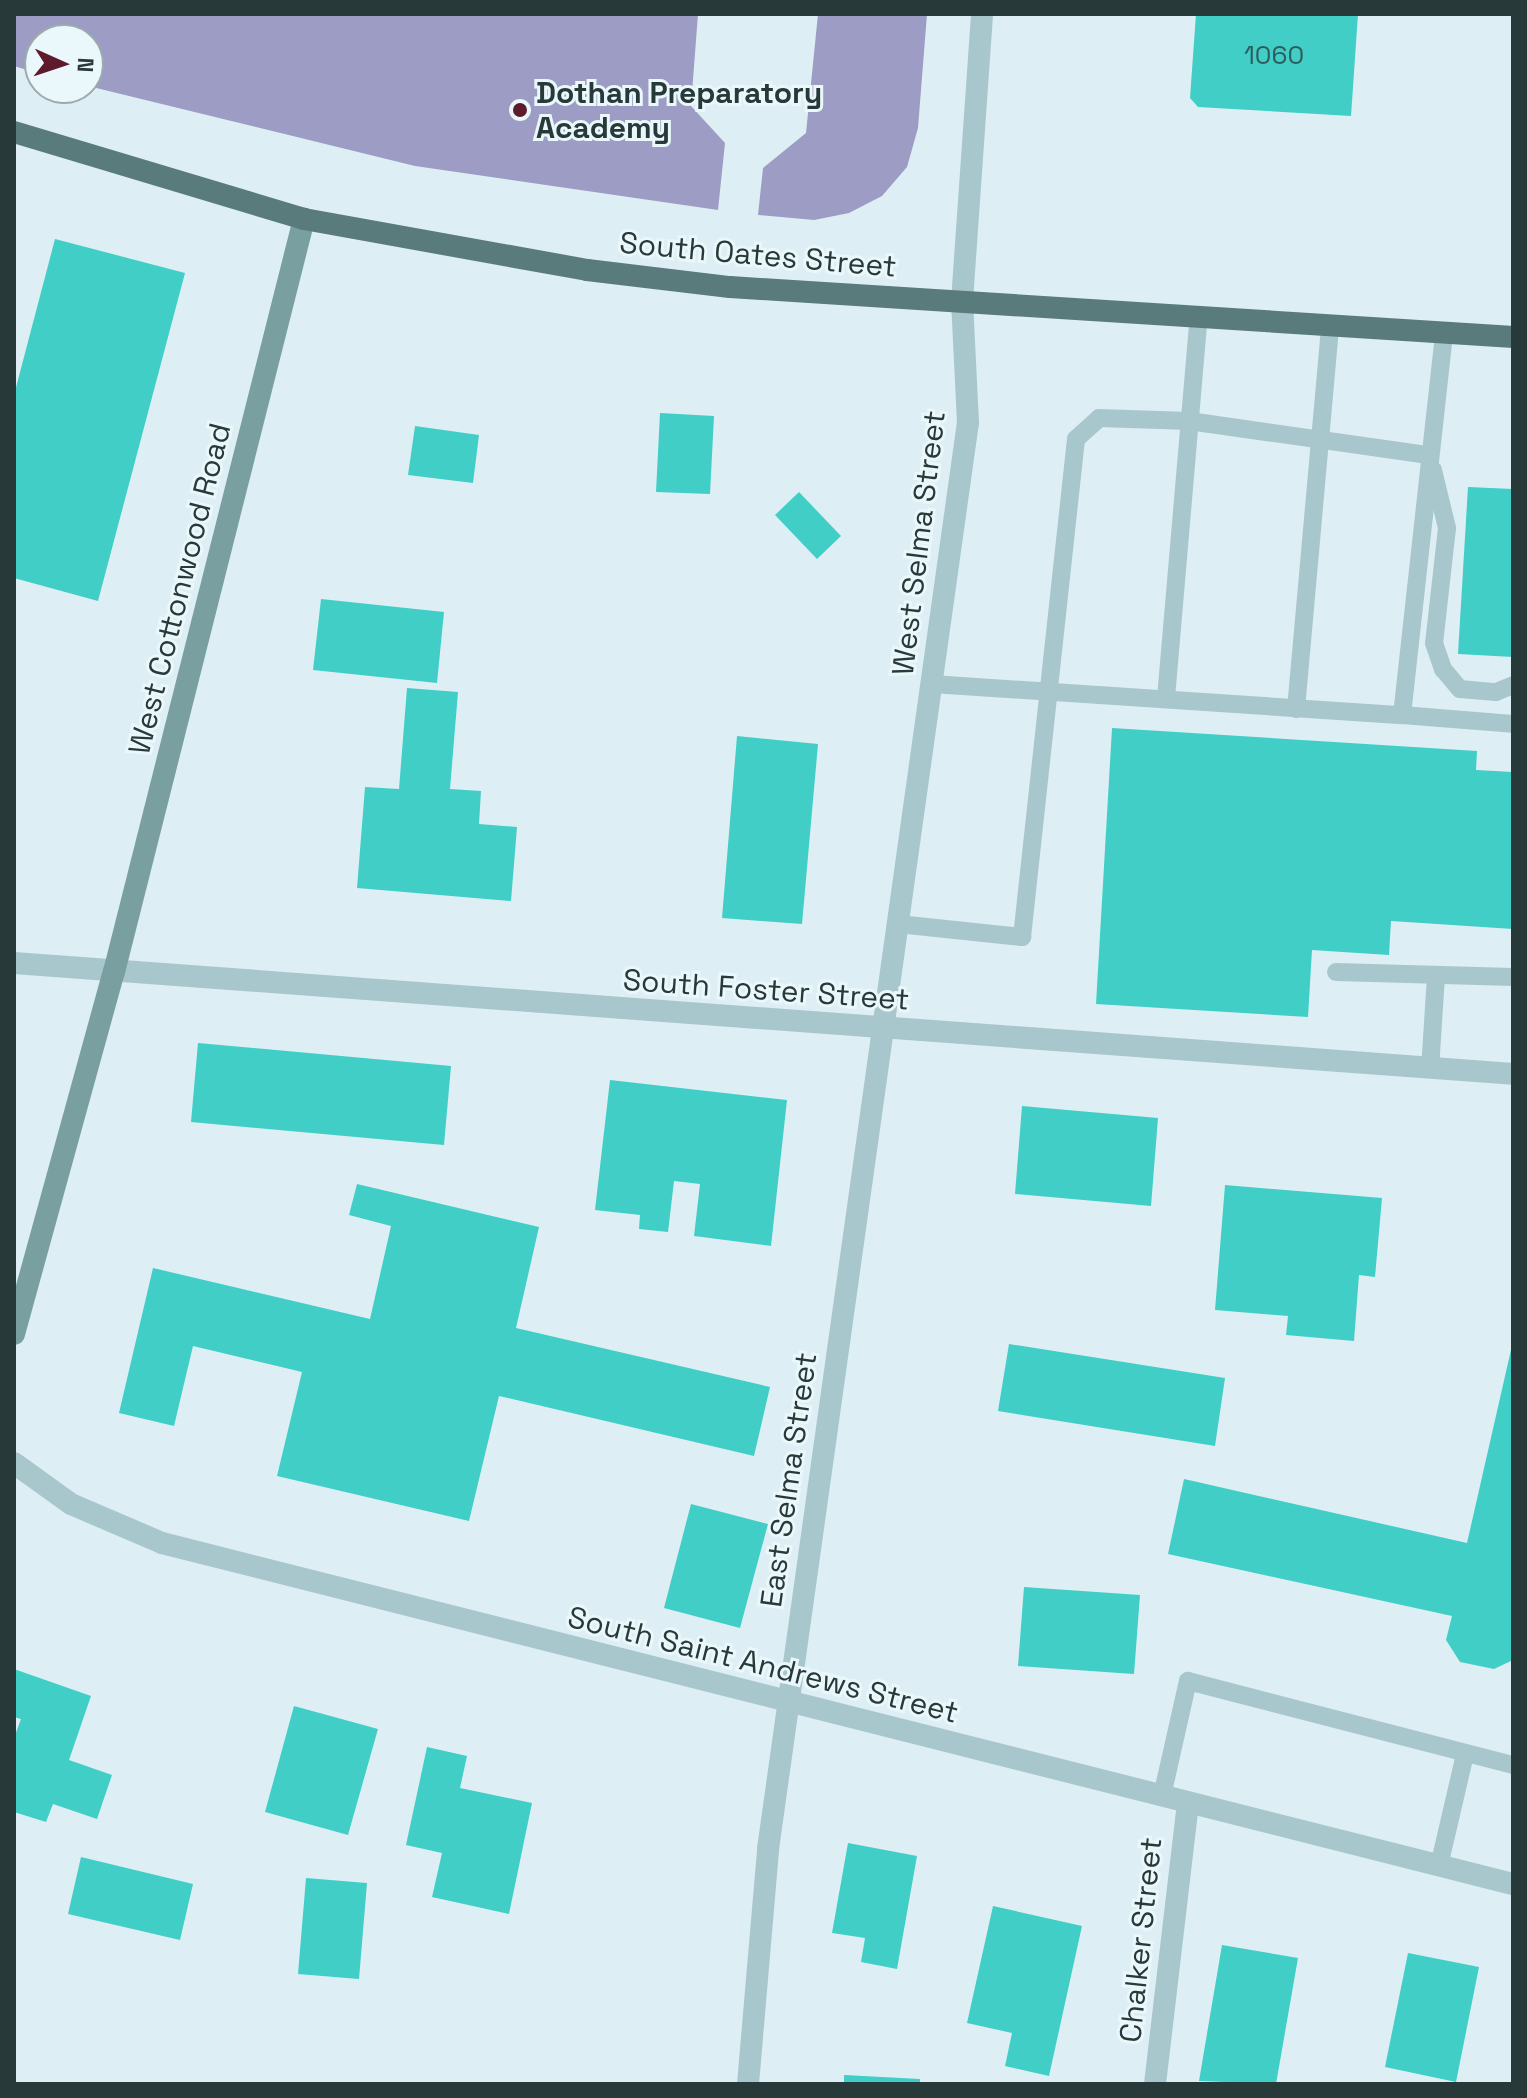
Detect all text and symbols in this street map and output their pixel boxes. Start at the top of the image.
north arrow [24,24,104,104]
house number: 1060 [1244,40,1304,72]
text: N [72,57,100,73]
place label: Dothan Preparatory Academy [536,75,822,146]
marker: Dothan Preparatory Academy [511,101,529,119]
street label: South Oates Street [618,225,898,285]
street label: West Selma Street [885,409,953,677]
street label: West Cottonwood Road [121,420,239,758]
street label: South Foster Street [622,962,910,1018]
street label: East Selma Street [753,1350,825,1610]
street label: South Saint Andrews Street [564,1599,962,1731]
street label: Chalker Street [1112,1836,1170,2044]

